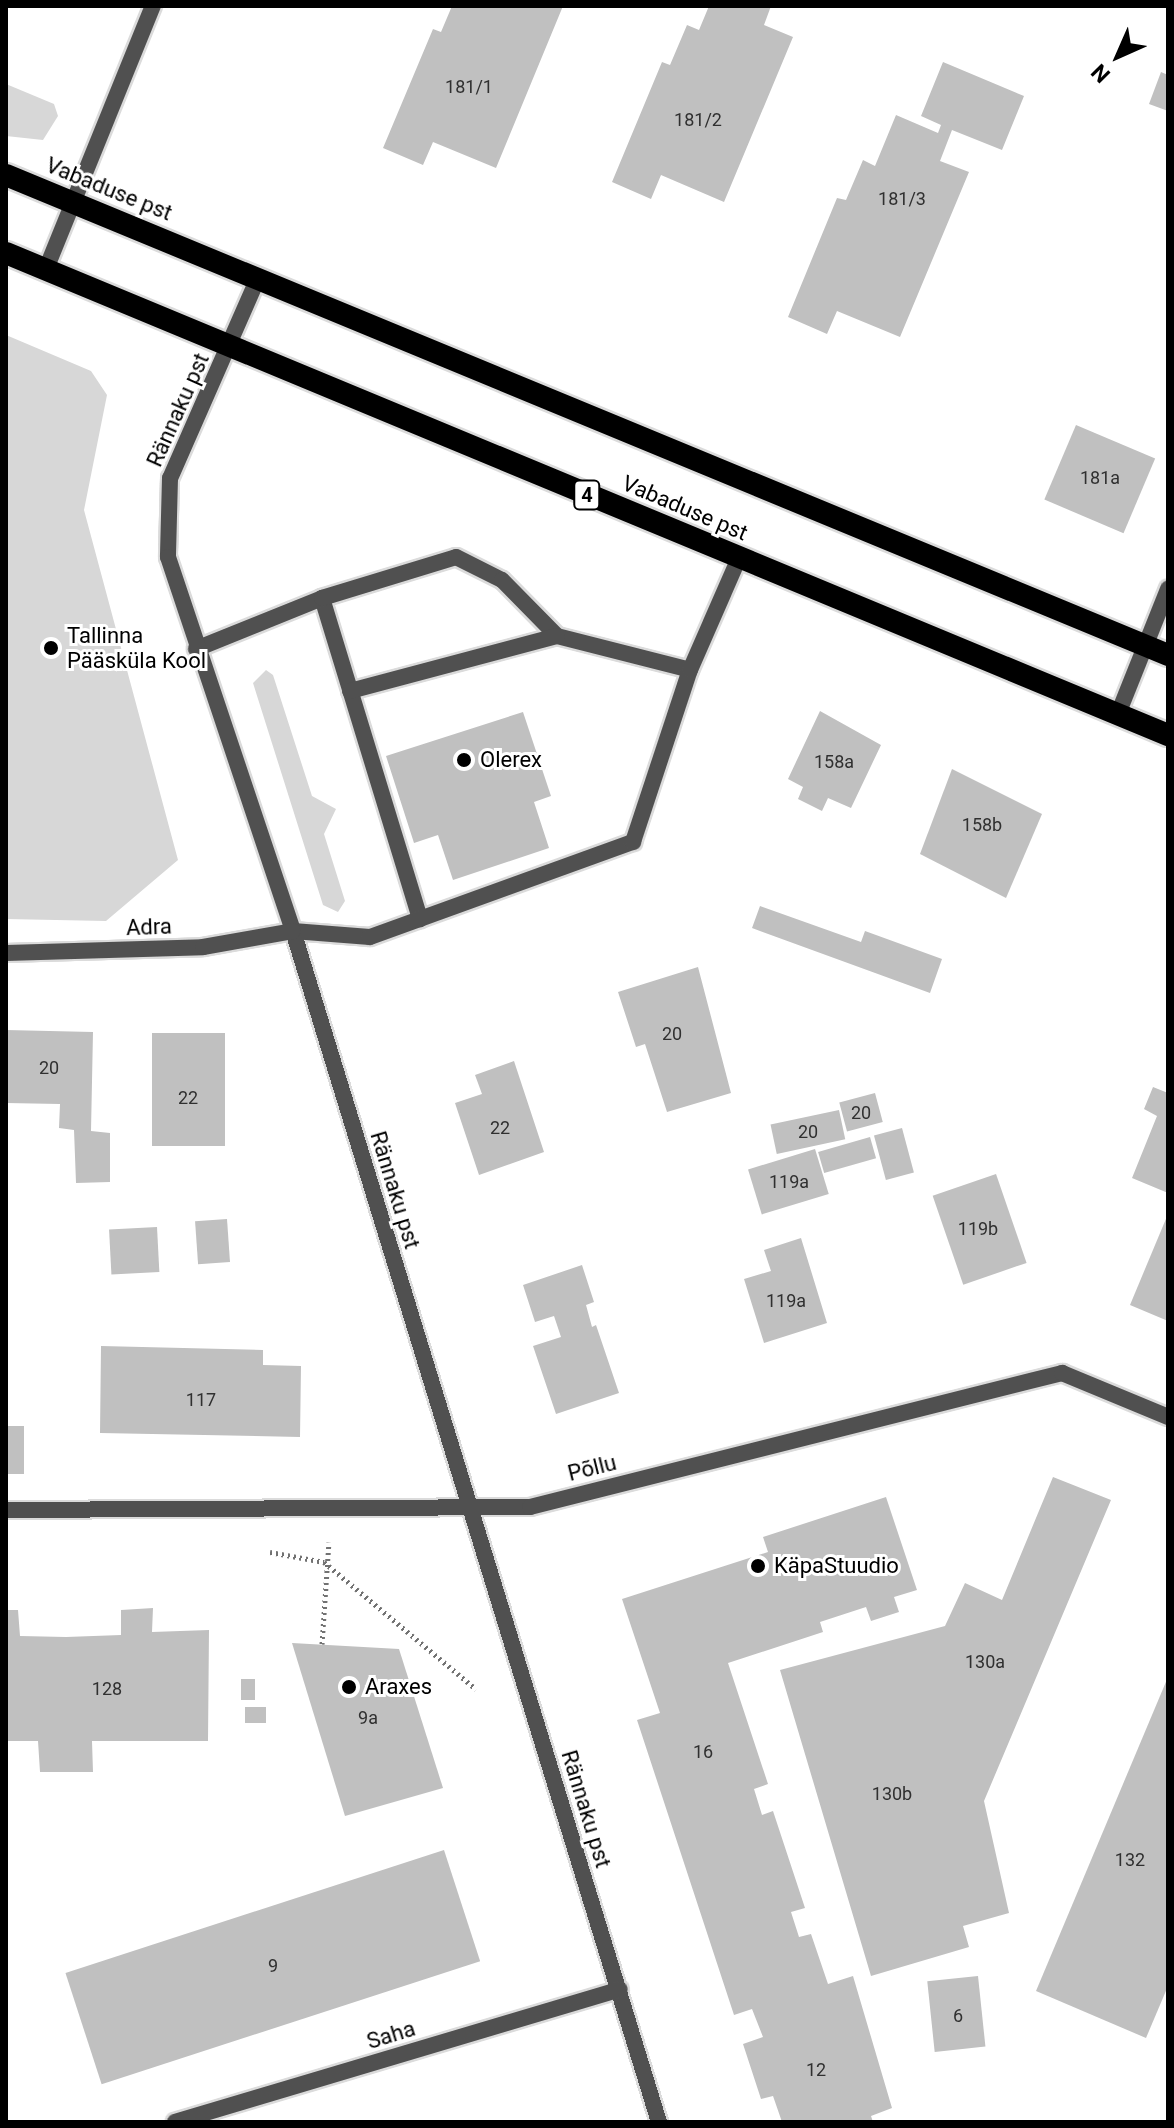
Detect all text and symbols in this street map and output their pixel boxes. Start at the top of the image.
north arrow [1078,16,1158,96]
text: N [1086,59,1115,88]
house number: 181/1 [445,76,493,98]
house number: 181/2 [674,109,722,131]
street label: Vabaduse pst [42,152,176,226]
house number: 181/3 [878,188,926,210]
street label: Rännaku pst [141,349,215,471]
house number: 181a [1080,467,1120,489]
street label: Vabaduse pst [618,470,752,546]
road number: 4 [573,479,601,511]
place label: Tallinna Pääsküla Kool [67,622,206,674]
marker: Tallinna Pääsküla Kool [42,639,60,657]
place label: Olerex [480,747,542,773]
marker: Olerex [455,751,473,769]
house number: 158a [814,751,854,773]
house number: 158b [962,814,1002,836]
street label: Adra [126,913,172,941]
house number: 20 [662,1023,682,1045]
house number: 20 [39,1057,59,1079]
house number: 22 [178,1087,198,1109]
house number: 20 [851,1102,871,1124]
house number: 22 [490,1117,510,1139]
house number: 20 [798,1121,818,1143]
street label: Rännaku pst [365,1128,425,1252]
house number: 119a [769,1171,809,1193]
house number: 119b [958,1218,998,1240]
house number: 119a [766,1290,806,1312]
house number: 117 [186,1389,216,1411]
street label: Põllu [565,1449,619,1487]
place label: KäpaStuudio [774,1553,899,1579]
marker: KäpaStuudio [749,1557,767,1575]
house number: 130a [965,1651,1005,1673]
place label: Araxes [365,1674,432,1700]
house number: 128 [92,1678,122,1700]
marker: Araxes [340,1678,358,1696]
house number: 9a [358,1707,378,1729]
house number: 16 [693,1741,713,1763]
street label: Rännaku pst [556,1747,616,1871]
house number: 130b [872,1783,912,1805]
house number: 132 [1115,1849,1145,1871]
house number: 9 [268,1955,278,1977]
house number: 6 [953,2005,963,2027]
street label: Saha [364,2015,418,2055]
house number: 12 [806,2059,826,2081]

